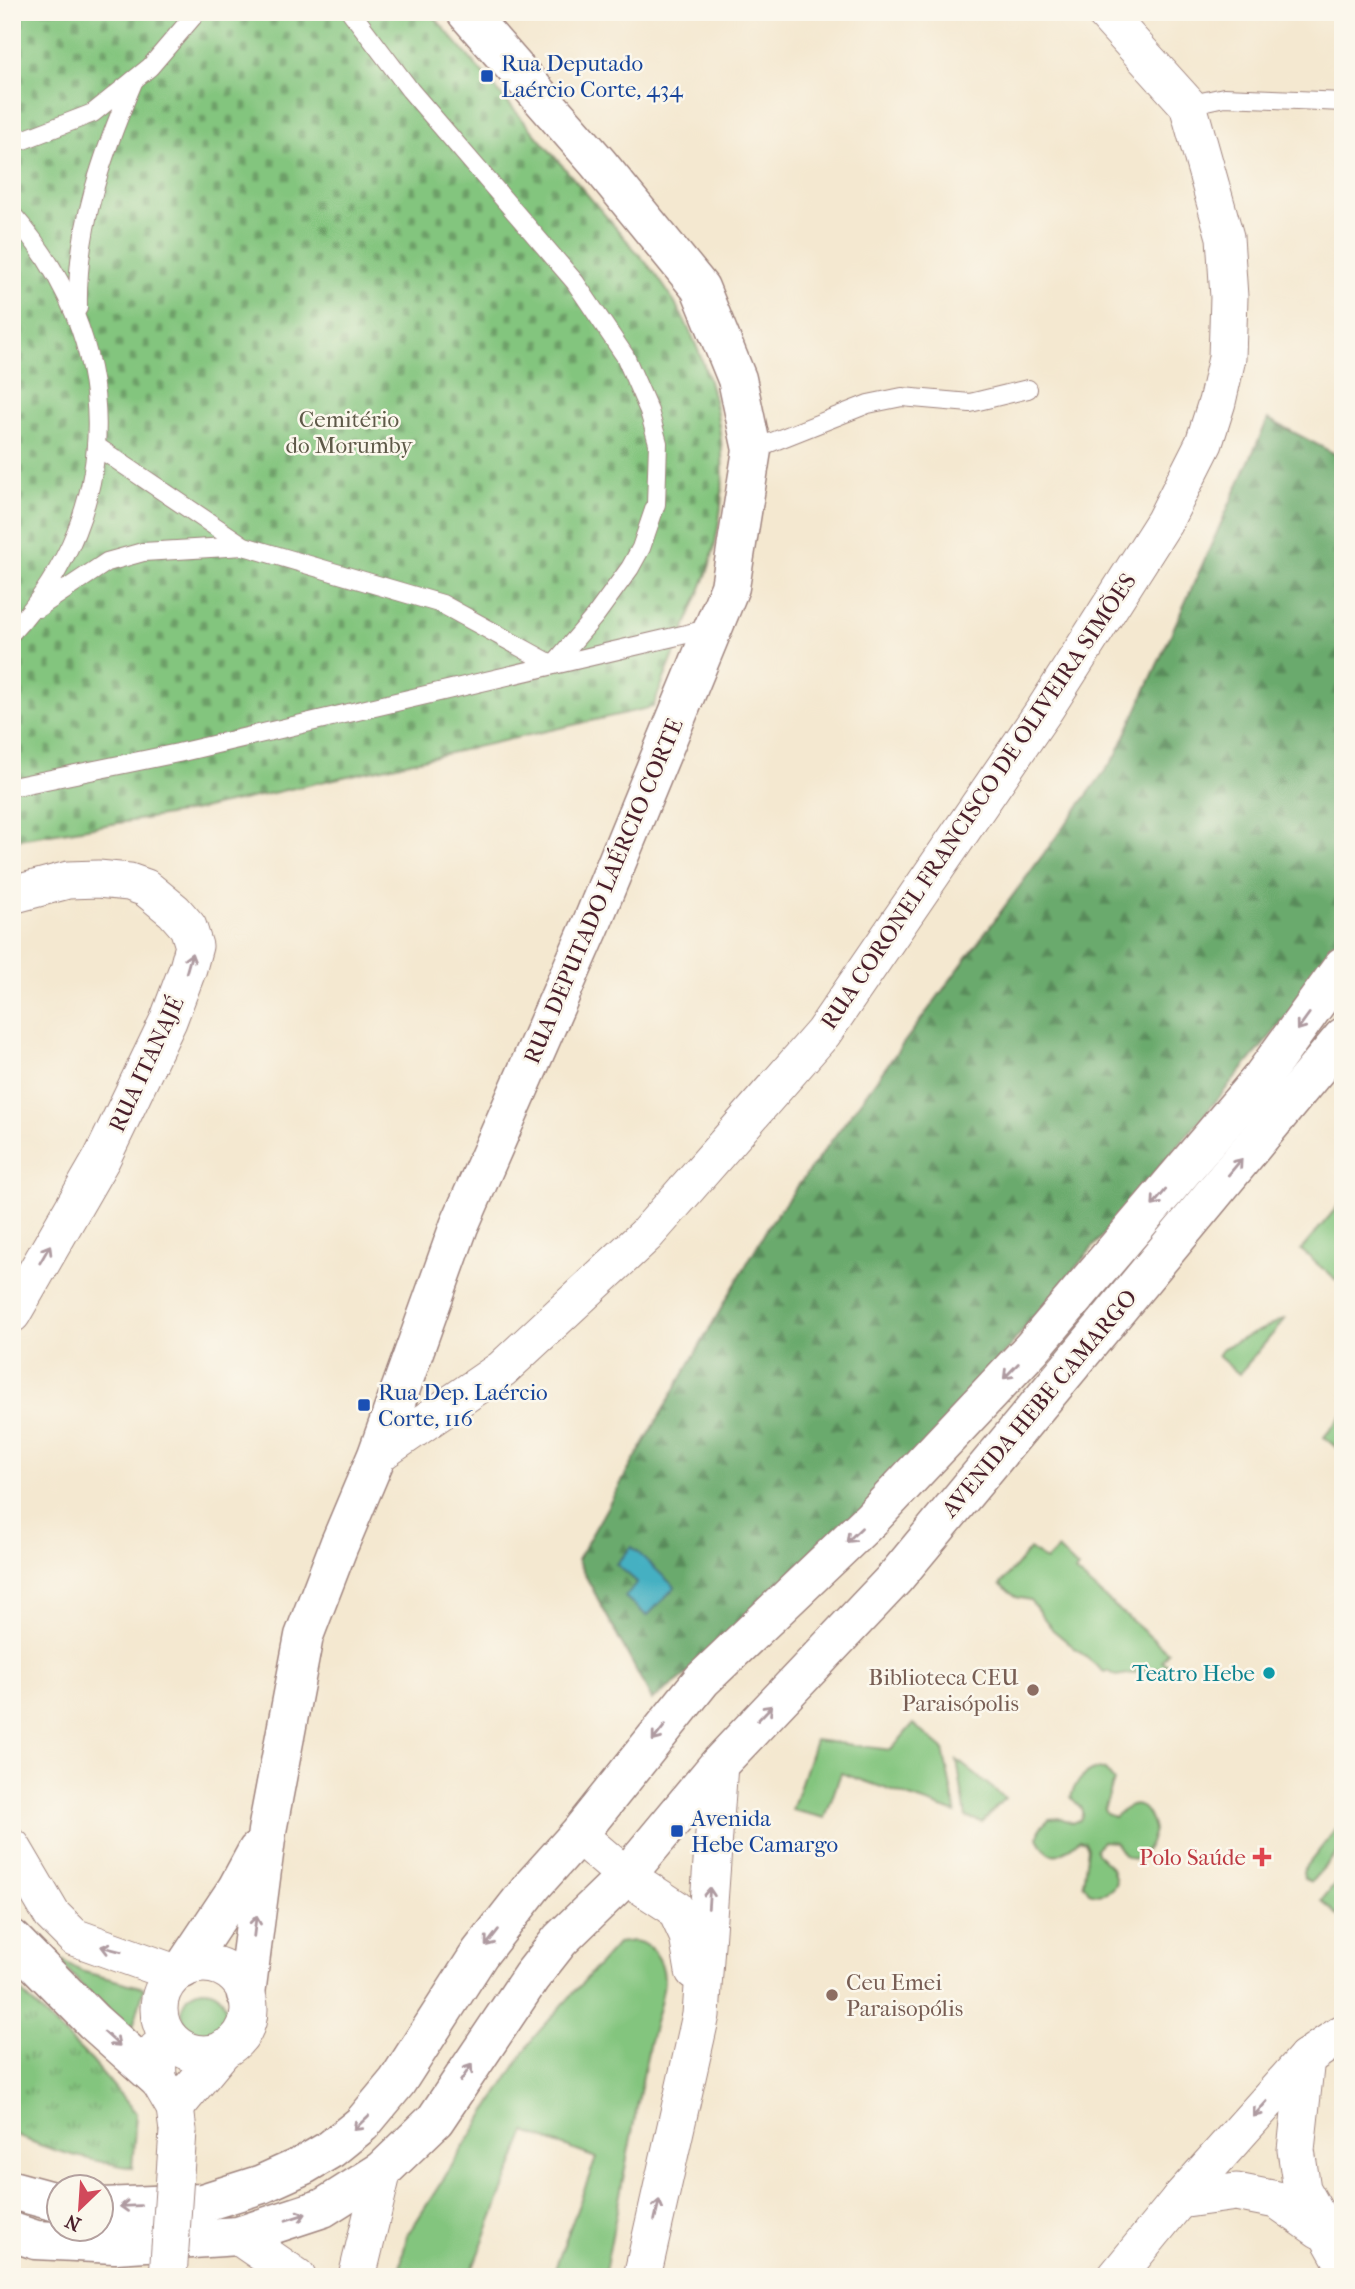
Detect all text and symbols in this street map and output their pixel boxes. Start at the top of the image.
place label: Rua Deputado Laércio Corte, 434 [501,50,684,103]
marker: Rua Deputado Laércio Corte, 434 [479,68,495,84]
park label: Cemitério do Morumby [286,406,413,459]
street label: RUA CORONEL FRANCISCO DE OLIVEIRA SIMÕES [814,568,1142,1034]
street label: RUA DEPUTADO LAÉRCIO CORTE [518,714,689,1068]
one-way arrow [183,952,196,975]
street label: RUA ITANAJÉ [103,992,190,1136]
one-way arrow [1295,1012,1310,1030]
one-way arrow [1227,1158,1243,1176]
one-way arrow [1152,1189,1167,1207]
one-way arrow [38,1245,52,1265]
street label: AVENIDA HEBE CAMARGO [936,1284,1143,1523]
one-way arrow [1003,1362,1020,1379]
place label: Rua Dep. Laércio Corte, 116 [378,1379,548,1432]
marker: Rua Dep. Laércio Corte, 116 [356,1397,372,1413]
one-way arrow [845,1526,862,1543]
place label: Teatro Hebe [1132,1660,1255,1687]
place label: Biblioteca CEU Paraisópolis [868,1664,1019,1717]
marker: Teatro Hebe [1261,1665,1277,1681]
marker: Biblioteca CEU Paraisópolis [1025,1682,1041,1698]
one-way arrow [756,1705,773,1722]
one-way arrow [652,1724,667,1742]
place label: Avenida Hebe Camargo [690,1805,838,1858]
marker: Avenida Hebe Camargo [669,1823,685,1839]
place label: Polo Saúde [1139,1844,1246,1871]
marker: Polo Saúde [1252,1847,1272,1867]
one-way arrow [703,1887,716,1910]
one-way arrow [249,1915,262,1938]
one-way arrow [484,1929,499,1947]
one-way arrow [100,1942,123,1955]
place label: Ceu Emei Paraisopólis [846,1969,963,2022]
marker: Ceu Emei Paraisopólis [824,1987,840,2003]
one-way arrow [103,2031,121,2047]
one-way arrow [459,2064,473,2084]
one-way arrow [1252,2100,1269,2117]
one-way arrow [353,2115,370,2132]
north arrow [46,2174,116,2244]
one-way arrow [119,2199,142,2212]
one-way arrow [651,2199,665,2222]
text: N [62,2209,84,2236]
one-way arrow [285,2210,307,2223]

